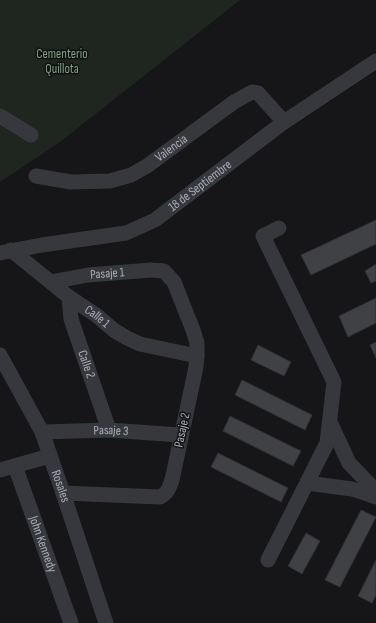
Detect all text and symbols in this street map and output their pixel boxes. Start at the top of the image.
park label: Cementerio Quillota [36,46,88,77]
street label: Valencia [152,131,191,165]
street label: 18 de Septiembre [165,157,235,215]
street label: Pasaje 1 [90,264,125,283]
street label: Calle 1 [82,302,114,332]
street label: Calle 2 [74,348,99,380]
street label: Pasaje 2 [171,411,193,449]
street label: Pasaje 3 [93,422,129,439]
street label: Rosales [48,468,74,505]
street label: John Kennedy [25,513,60,575]

